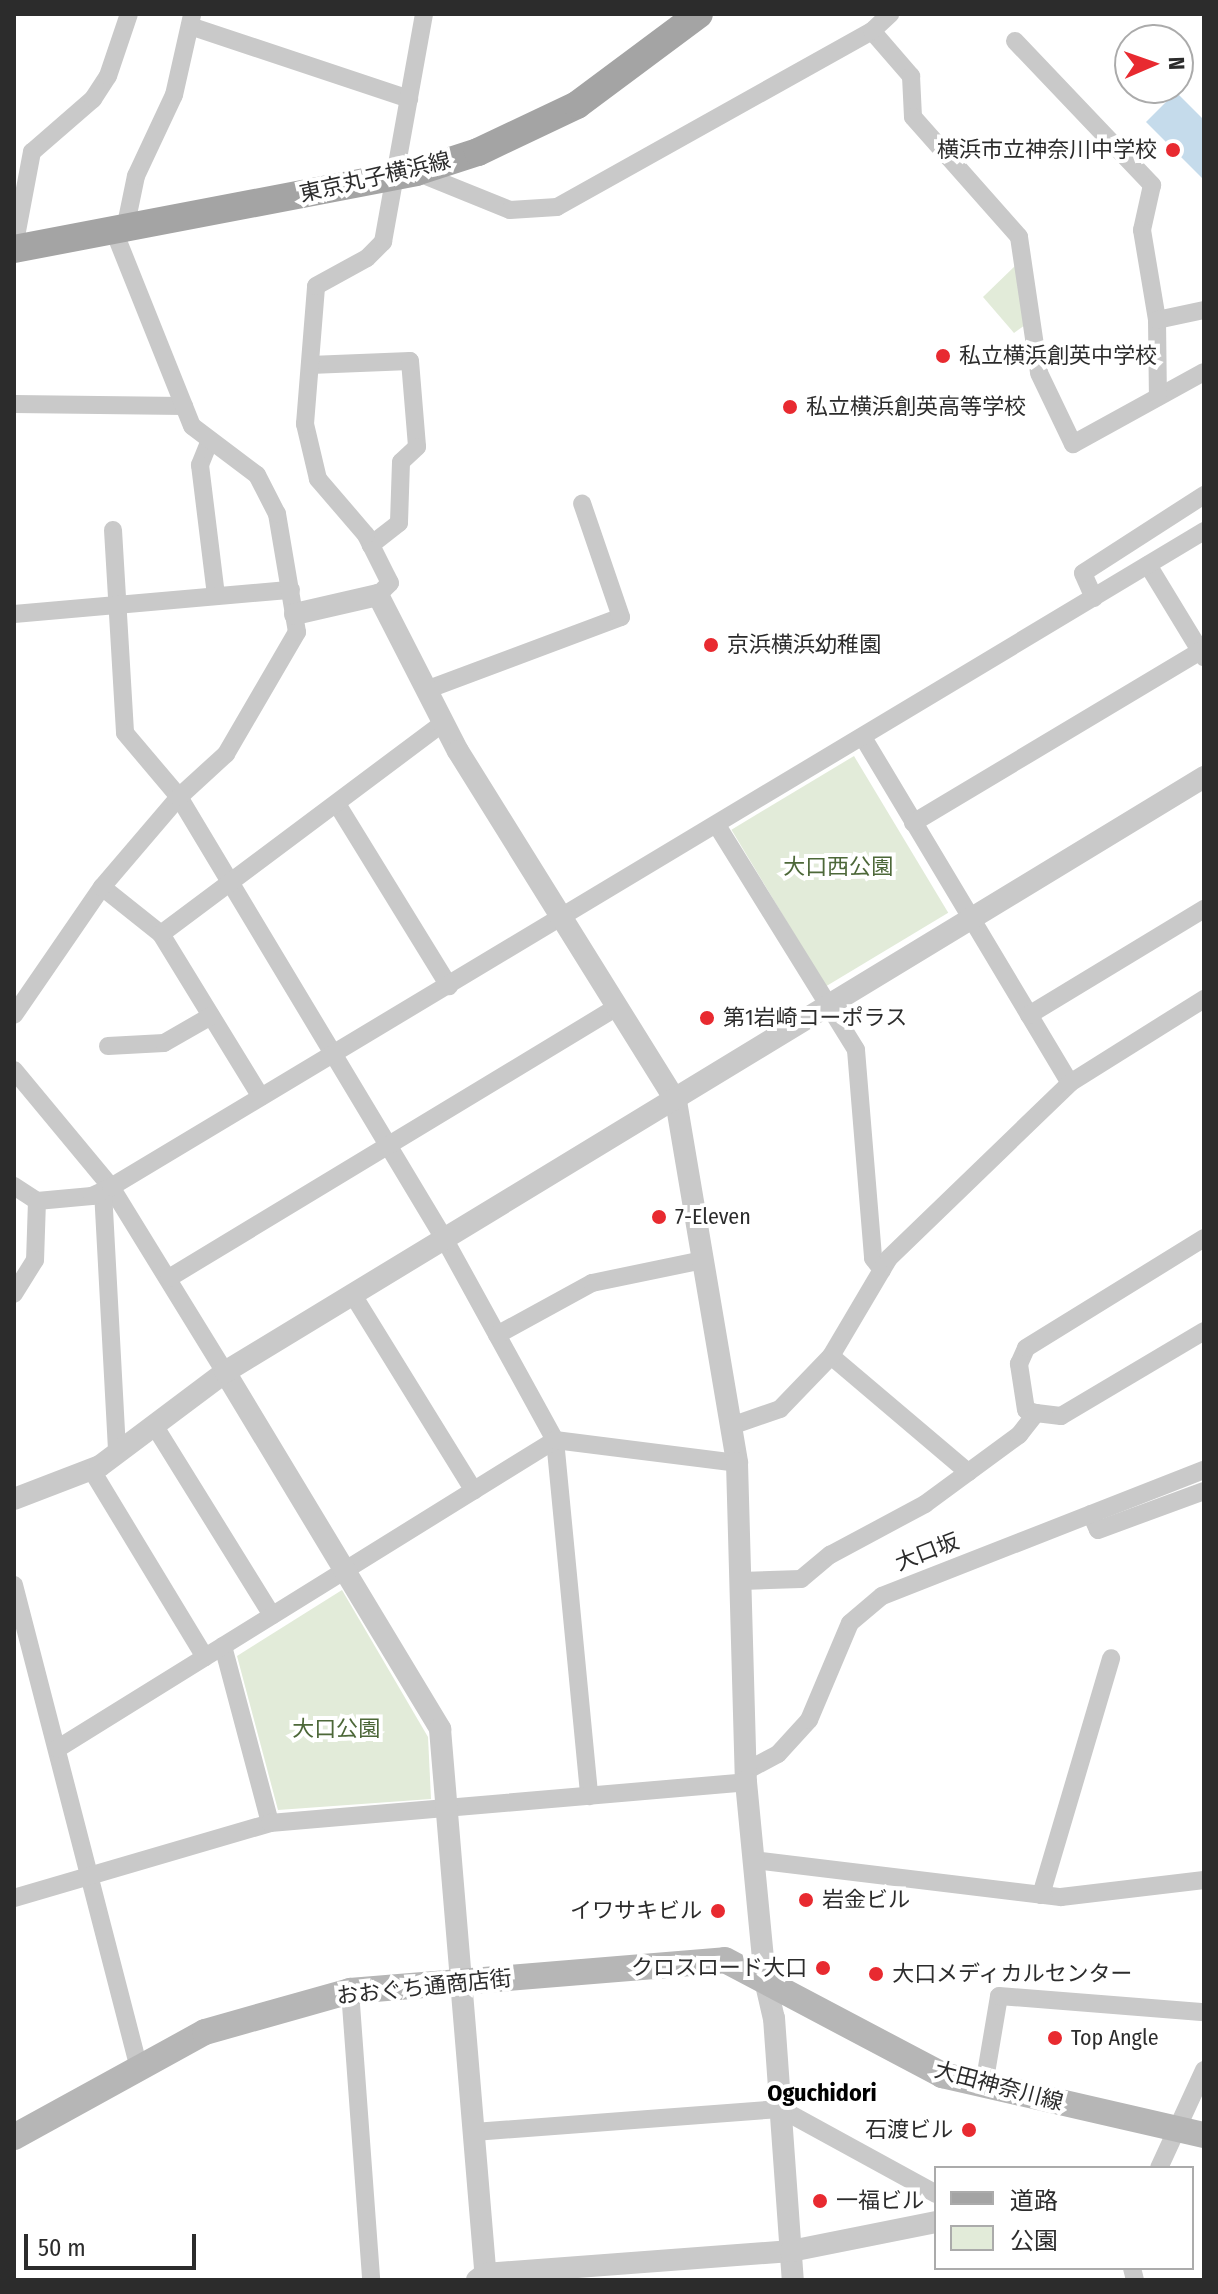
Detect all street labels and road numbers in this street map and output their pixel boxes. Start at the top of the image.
street label: 東京丸子横浜線 [297,147,453,207]
street label: 大口坂 [891,1528,963,1576]
street label: おおぐち通商店街 [335,1965,513,2009]
street label: 大田神奈川線 [932,2056,1066,2116]

